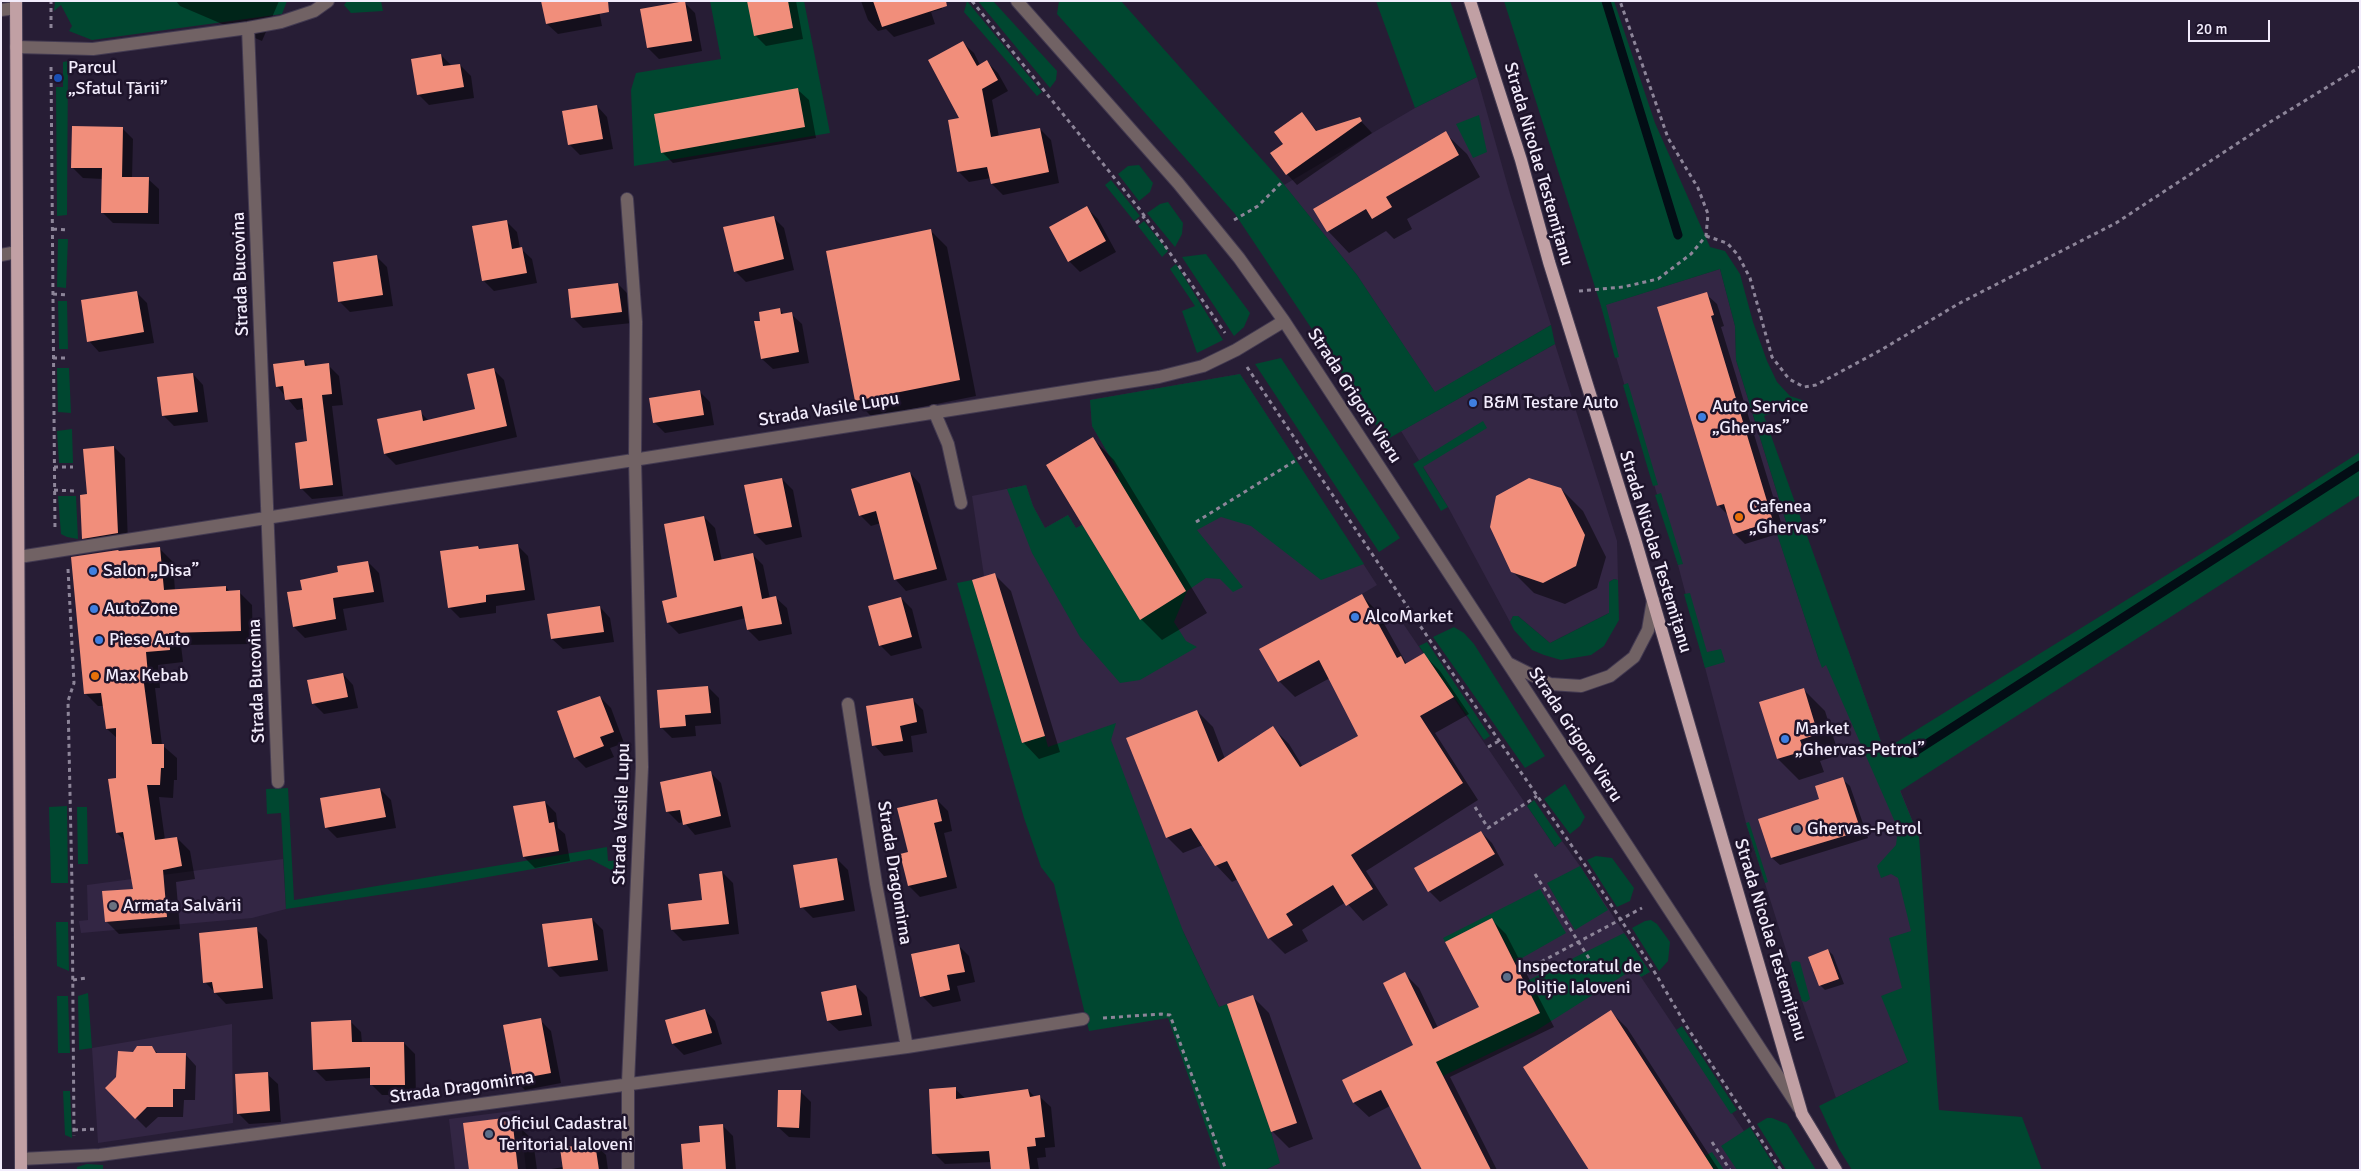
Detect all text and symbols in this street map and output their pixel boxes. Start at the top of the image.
scale bar [2191,10,2274,42]
text: 20 m [2196,20,2227,38]
place label: Parcul „Sfatul Țării” [68,57,167,100]
street label: Strada Nicolae Testemițanu [1499,60,1577,268]
marker: Parcul „Sfatul Țării” [52,72,64,84]
street label: Strada Bucovina [228,211,254,337]
street label: Strada Grigore Vieru [1302,324,1406,468]
street label: Strada Vasile Lupu [757,388,901,432]
place label: B&M Testare Auto [1483,392,1619,414]
place label: Auto Service „Ghervas” [1712,396,1809,438]
marker: B&M Testare Auto [1467,397,1479,409]
marker: Auto Service „Ghervas” [1696,411,1708,423]
street label: Strada Nicolae Testemițanu [1614,448,1696,656]
place label: Cafenea „Ghervas” [1749,496,1827,538]
marker: Cafenea „Ghervas” [1733,511,1745,523]
place label: Salon „Disa” [103,560,199,582]
marker: Salon „Disa” [87,565,99,577]
place label: AutoZone [104,598,178,620]
marker: AutoZone [88,603,100,615]
place label: AlcoMarket [1365,606,1453,628]
marker: AlcoMarket [1349,611,1361,623]
street label: Strada Bucovina [244,618,270,744]
place label: Piese Auto [109,629,190,651]
marker: Piese Auto [93,634,105,646]
street label: Strada Grigore Vieru [1523,663,1627,807]
place label: Max Kebab [105,665,188,687]
marker: Max Kebab [89,670,101,682]
place label: Market „Ghervas-Petrol” [1795,718,1925,761]
marker: Market „Ghervas-Petrol” [1779,733,1791,745]
street label: Strada Vasile Lupu [609,743,635,885]
street label: Strada Dragomirna [872,800,916,946]
place label: Ghervas-Petrol [1807,818,1922,840]
marker: Ghervas-Petrol [1791,823,1803,835]
street label: Strada Nicolae Testemițanu [1729,836,1811,1044]
place label: Armata Salvării [123,895,242,917]
marker: Armata Salvării [107,900,119,912]
place label: Inspectoratul de Poliție Ialoveni [1517,956,1642,999]
marker: Inspectoratul de Poliție Ialoveni [1501,971,1513,983]
street label: Strada Dragomirna [389,1067,535,1109]
place label: Oficiul Cadastral Teritorial Ialoveni [499,1113,633,1156]
marker: Oficiul Cadastral Teritorial Ialoveni [483,1128,495,1140]

